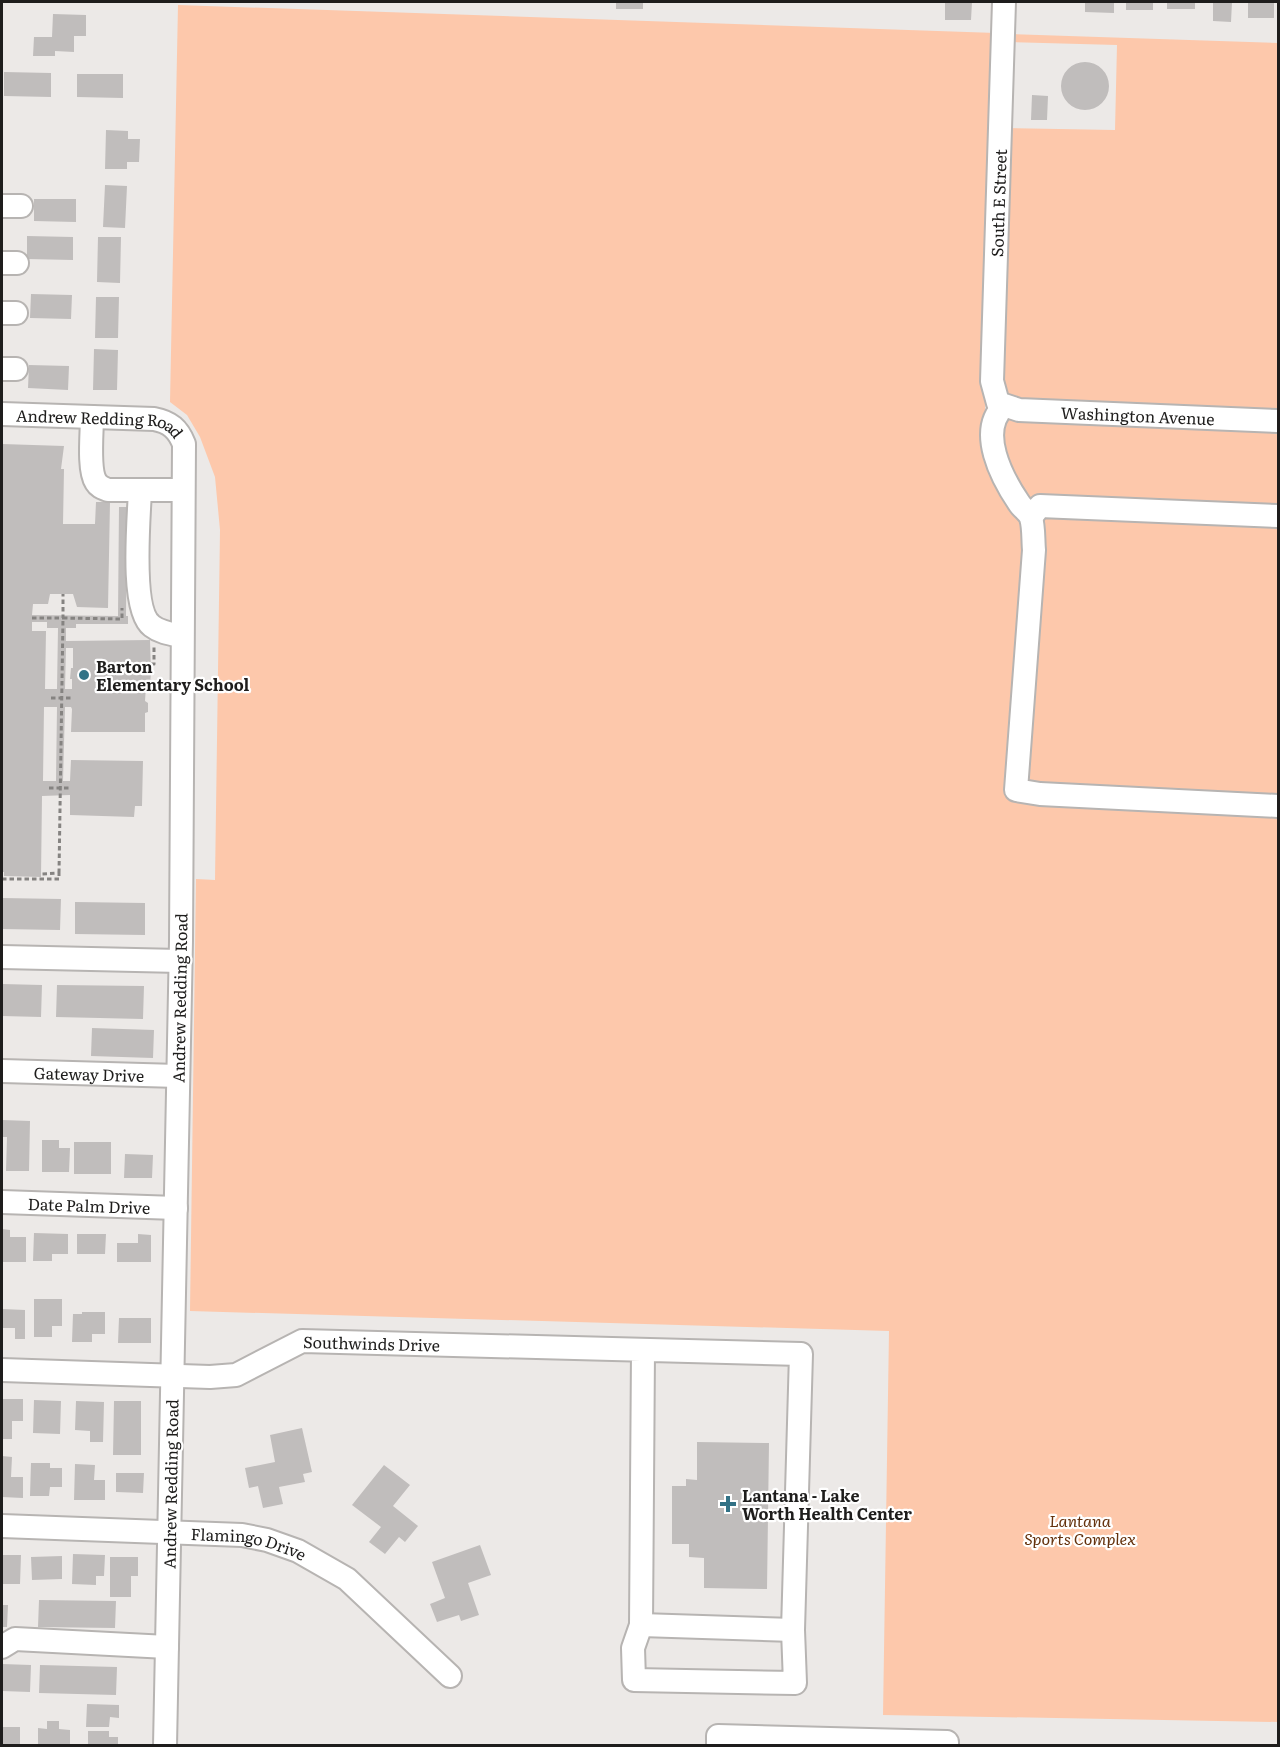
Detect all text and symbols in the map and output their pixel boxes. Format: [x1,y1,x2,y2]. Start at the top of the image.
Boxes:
street label: South E Street [984,148,1012,257]
street label: Washington Avenue [1060,400,1215,430]
street label: Andrew Redding Road [16,402,190,443]
place label: Barton Elementary School [96,654,250,696]
marker: Barton Elementary School [77,668,91,682]
street label: Andrew Redding Road [166,913,192,1083]
street label: Gateway Drive [33,1060,145,1087]
street label: Date Palm Drive [27,1191,151,1219]
street label: Southwinds Drive [303,1329,440,1357]
street label: Andrew Redding Road [157,1399,183,1569]
place label: Lantana - Lake Worth Health Center [742,1483,912,1525]
marker: Lantana - Lake Worth Health Center [719,1495,737,1513]
park label: Lantana Sports Complex [1024,1508,1136,1550]
street label: Flamingo Drive [190,1521,311,1566]

